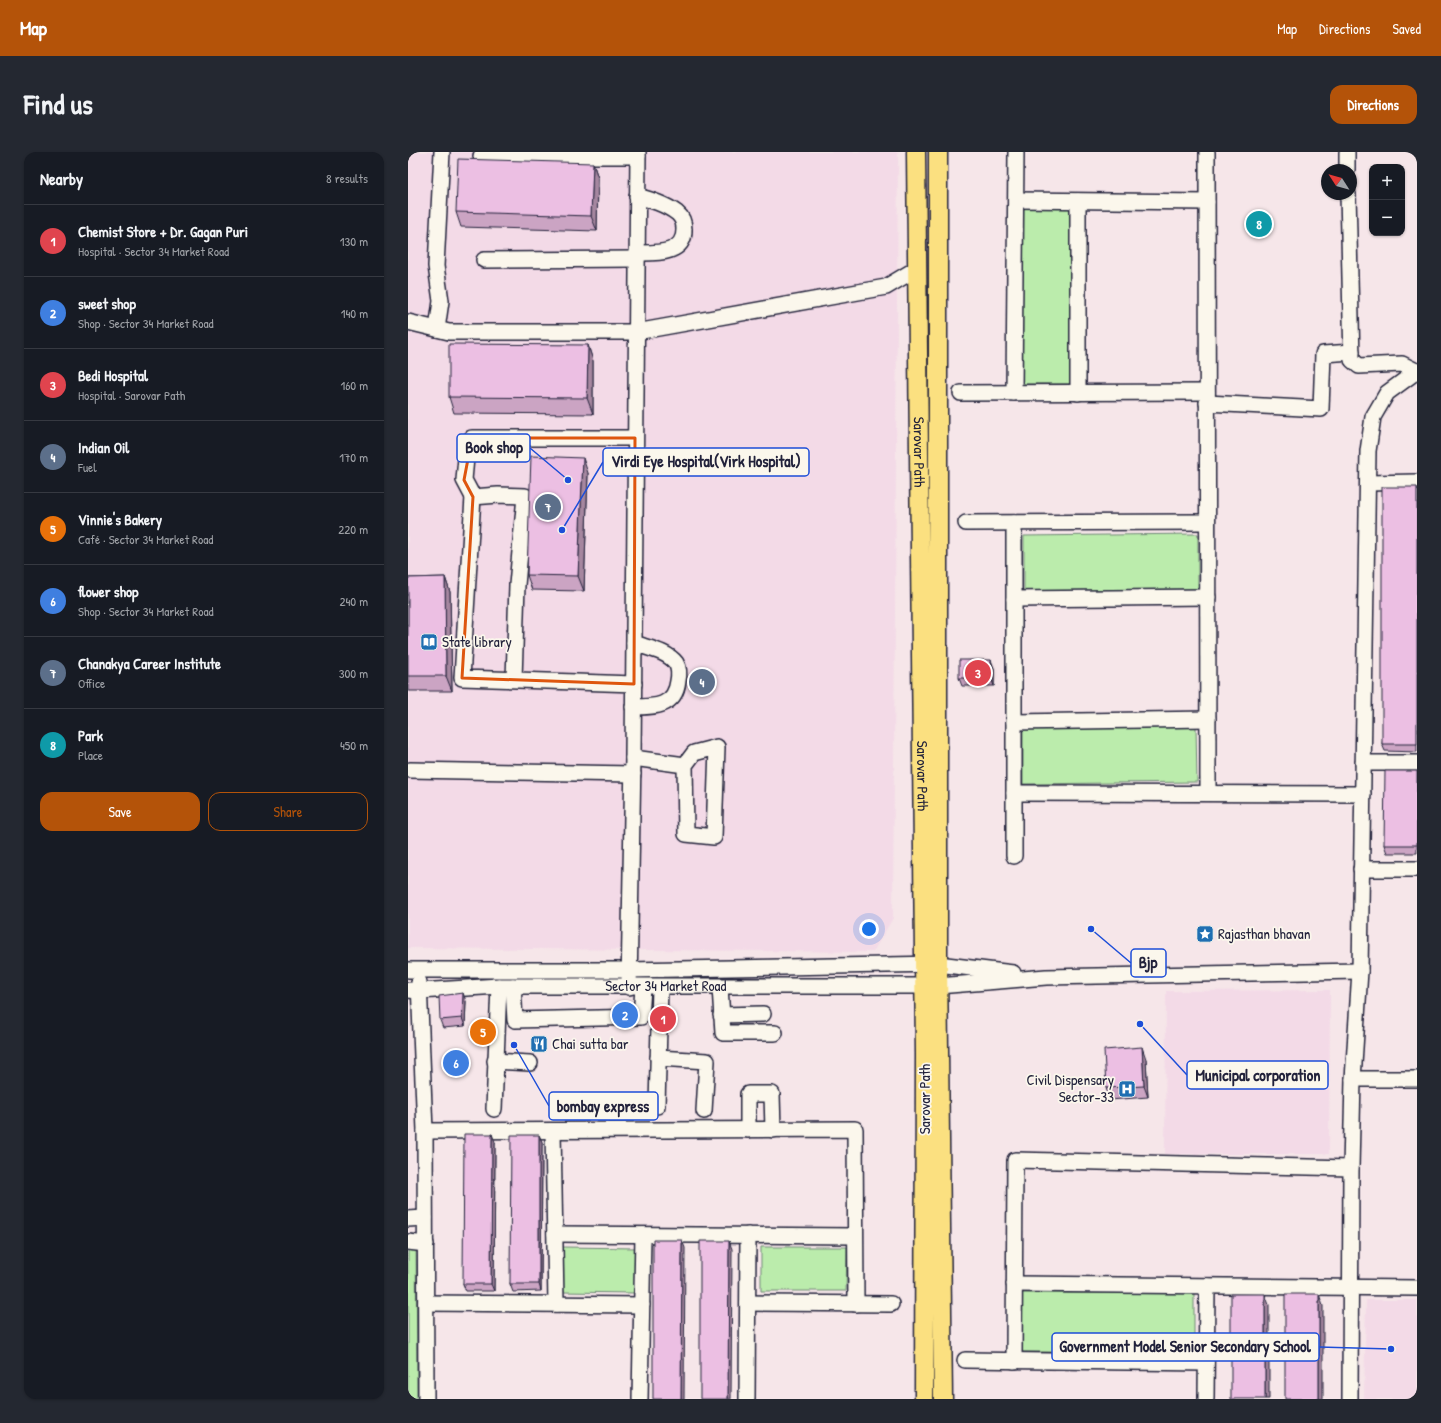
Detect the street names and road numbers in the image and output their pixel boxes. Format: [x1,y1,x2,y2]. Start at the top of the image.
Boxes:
street label: Sarovar Path [909,417,930,487]
street label: Sarovar Path [912,741,934,811]
street label: Sector 34 Market Road [605,975,726,996]
street label: Sarovar Path [914,1064,935,1134]

